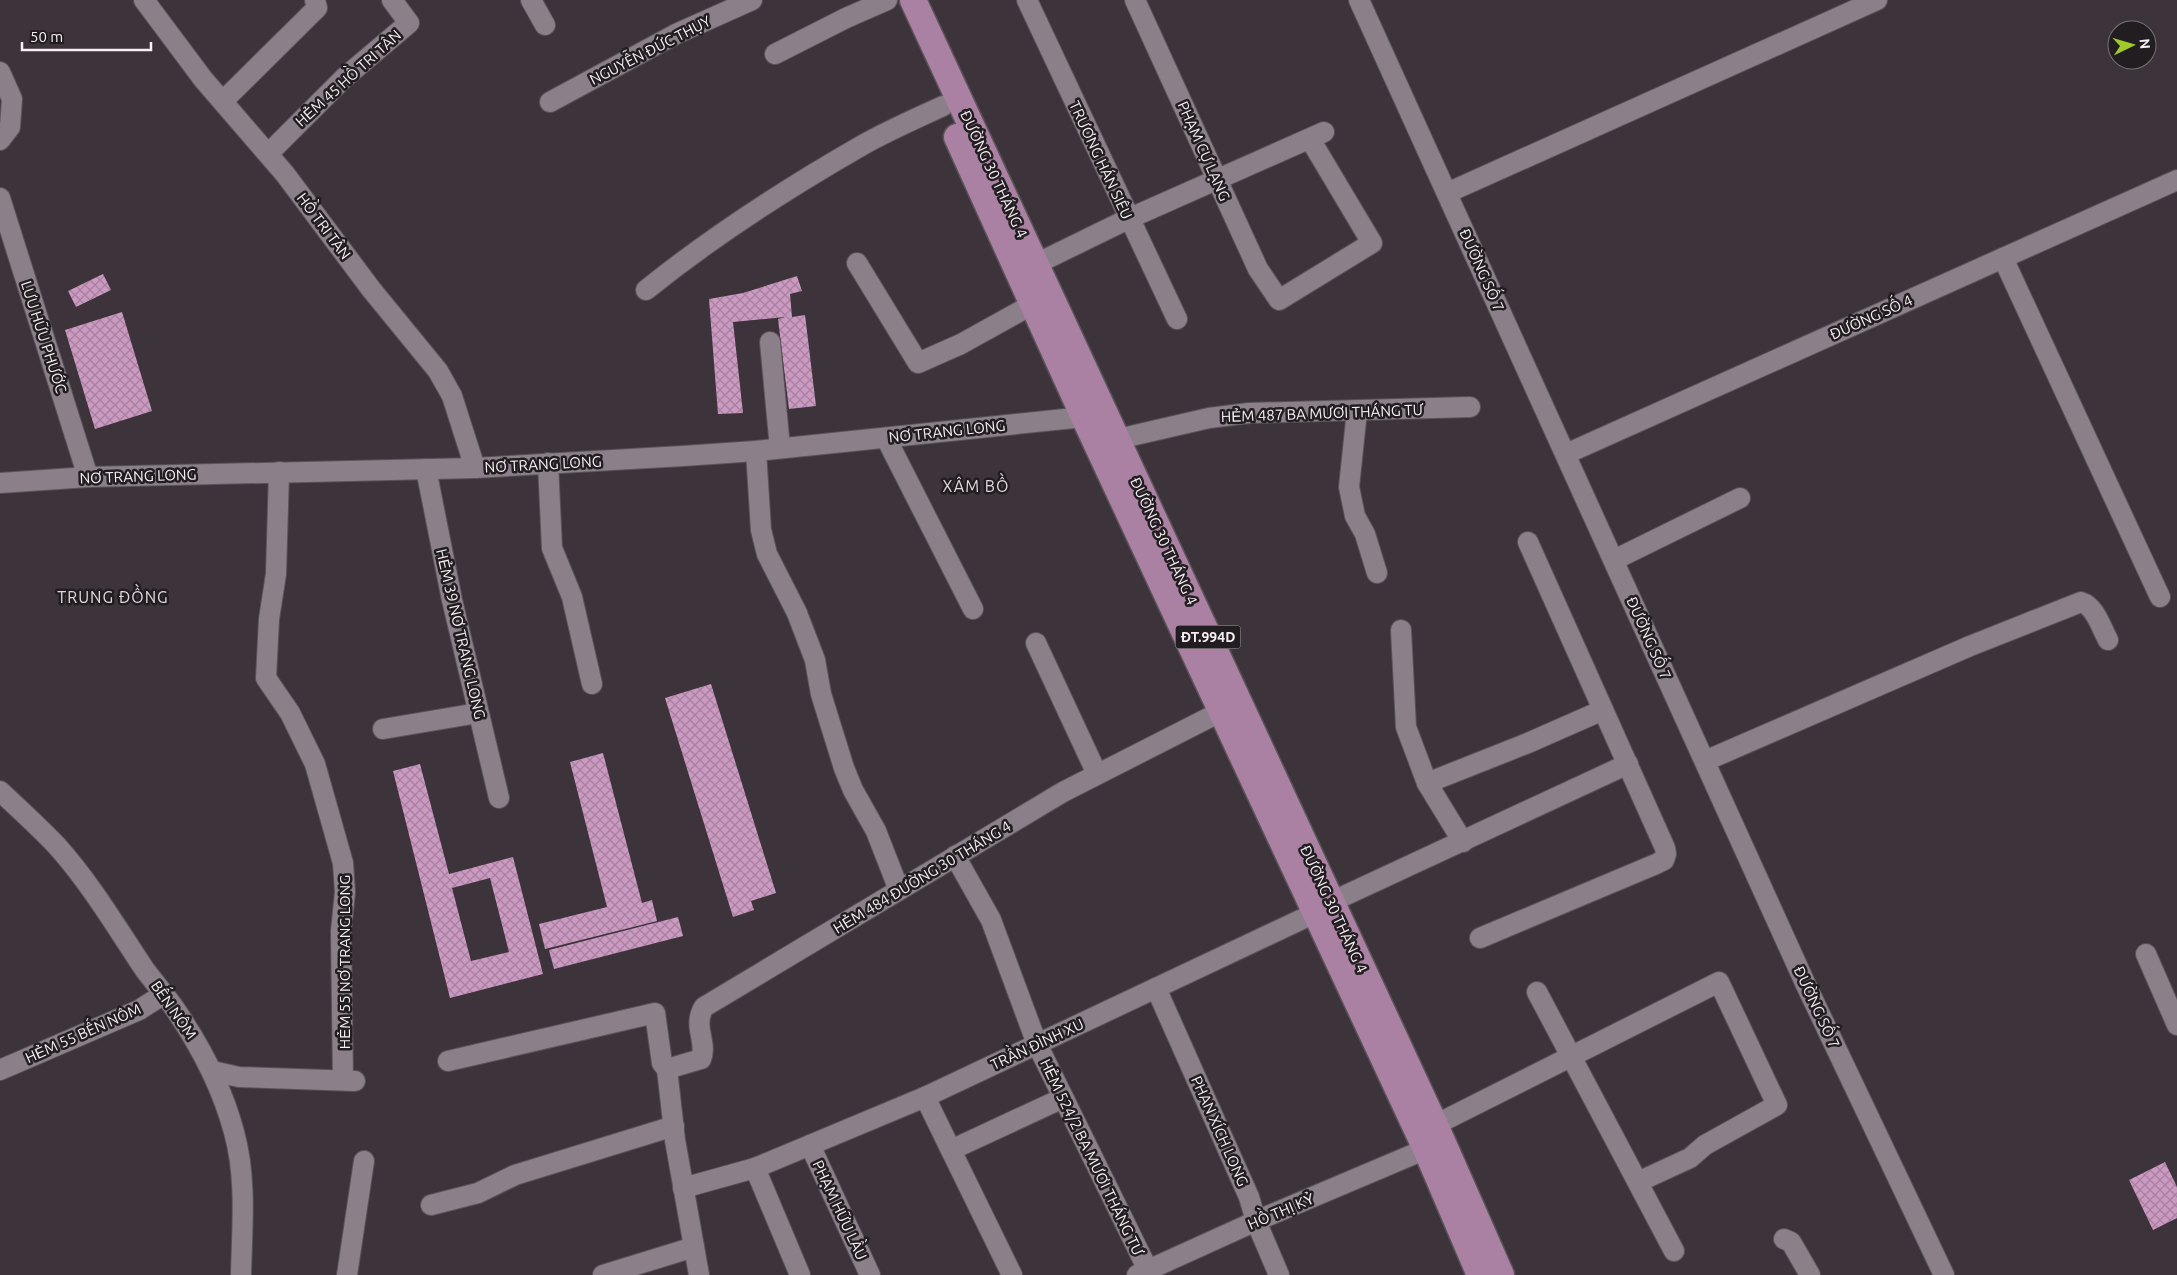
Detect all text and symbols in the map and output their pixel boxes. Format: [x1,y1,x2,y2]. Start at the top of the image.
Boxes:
street label: NGUYỄN ĐỨC THỤY [585,8,714,88]
scale bar [22,20,151,52]
north arrow [2107,20,2157,70]
street label: HẺM 45 HỒ TRI TÂN [289,23,404,130]
text: 50 m [30,28,63,45]
text: N [2137,38,2153,50]
street label: TRƯƠNG HÁN SIÊU [1066,98,1136,222]
street label: PHẠM CỰ LẠNG [1174,99,1234,203]
street label: ĐƯỜNG 30 THÁNG 4 [957,107,1032,240]
street label: HỒ TRI TÂN [294,187,358,262]
street label: ĐƯỜNG SỐ 7 [1456,225,1511,314]
street label: LƯU HỮU PHƯỚC [18,279,71,395]
street label: ĐƯỜNG SỐ 4 [1826,288,1915,343]
street label: HẺM 487 BA MƯƠI THÁNG TƯ [1221,401,1424,425]
street label: NƠ TRANG LONG [888,416,1006,446]
street label: NƠ TRANG LONG [484,452,602,476]
street label: NƠ TRANG LONG [79,465,197,487]
district label: XÂM BỒ [943,472,1009,495]
street label: ĐƯỜNG 30 THÁNG 4 [1127,474,1202,607]
street label: HẺM 39 NƠ TRANG LONG [433,547,489,721]
district label: TRUNG ĐỒNG [57,583,169,606]
street label: ĐƯỜNG SỐ 7 [1623,593,1678,682]
road number: ĐT.994D [1176,626,1240,649]
street label: HẺM 484 ĐƯỜNG 30 THÁNG 4 [830,817,1014,937]
street label: ĐƯỜNG 30 THÁNG 4 [1297,842,1372,975]
street label: HẺM 55 NƠ TRANG LONG [336,875,353,1049]
street label: ĐƯỜNG SỐ 7 [1791,962,1847,1051]
street label: BẾN NÔM [148,975,204,1043]
street label: HẺM 55 BẾN NÔM [21,996,143,1066]
street label: TRẦN ĐÌNH XU [986,1011,1086,1073]
street label: HẺM 524/2 BA MƯƠI THÁNG TƯ [1037,1056,1147,1258]
street label: PHAN XÍCH LONG [1188,1073,1252,1189]
street label: PHẠM HỮU LẦU [809,1156,874,1263]
street label: HỒ THỊ KỶ [1244,1186,1317,1233]

